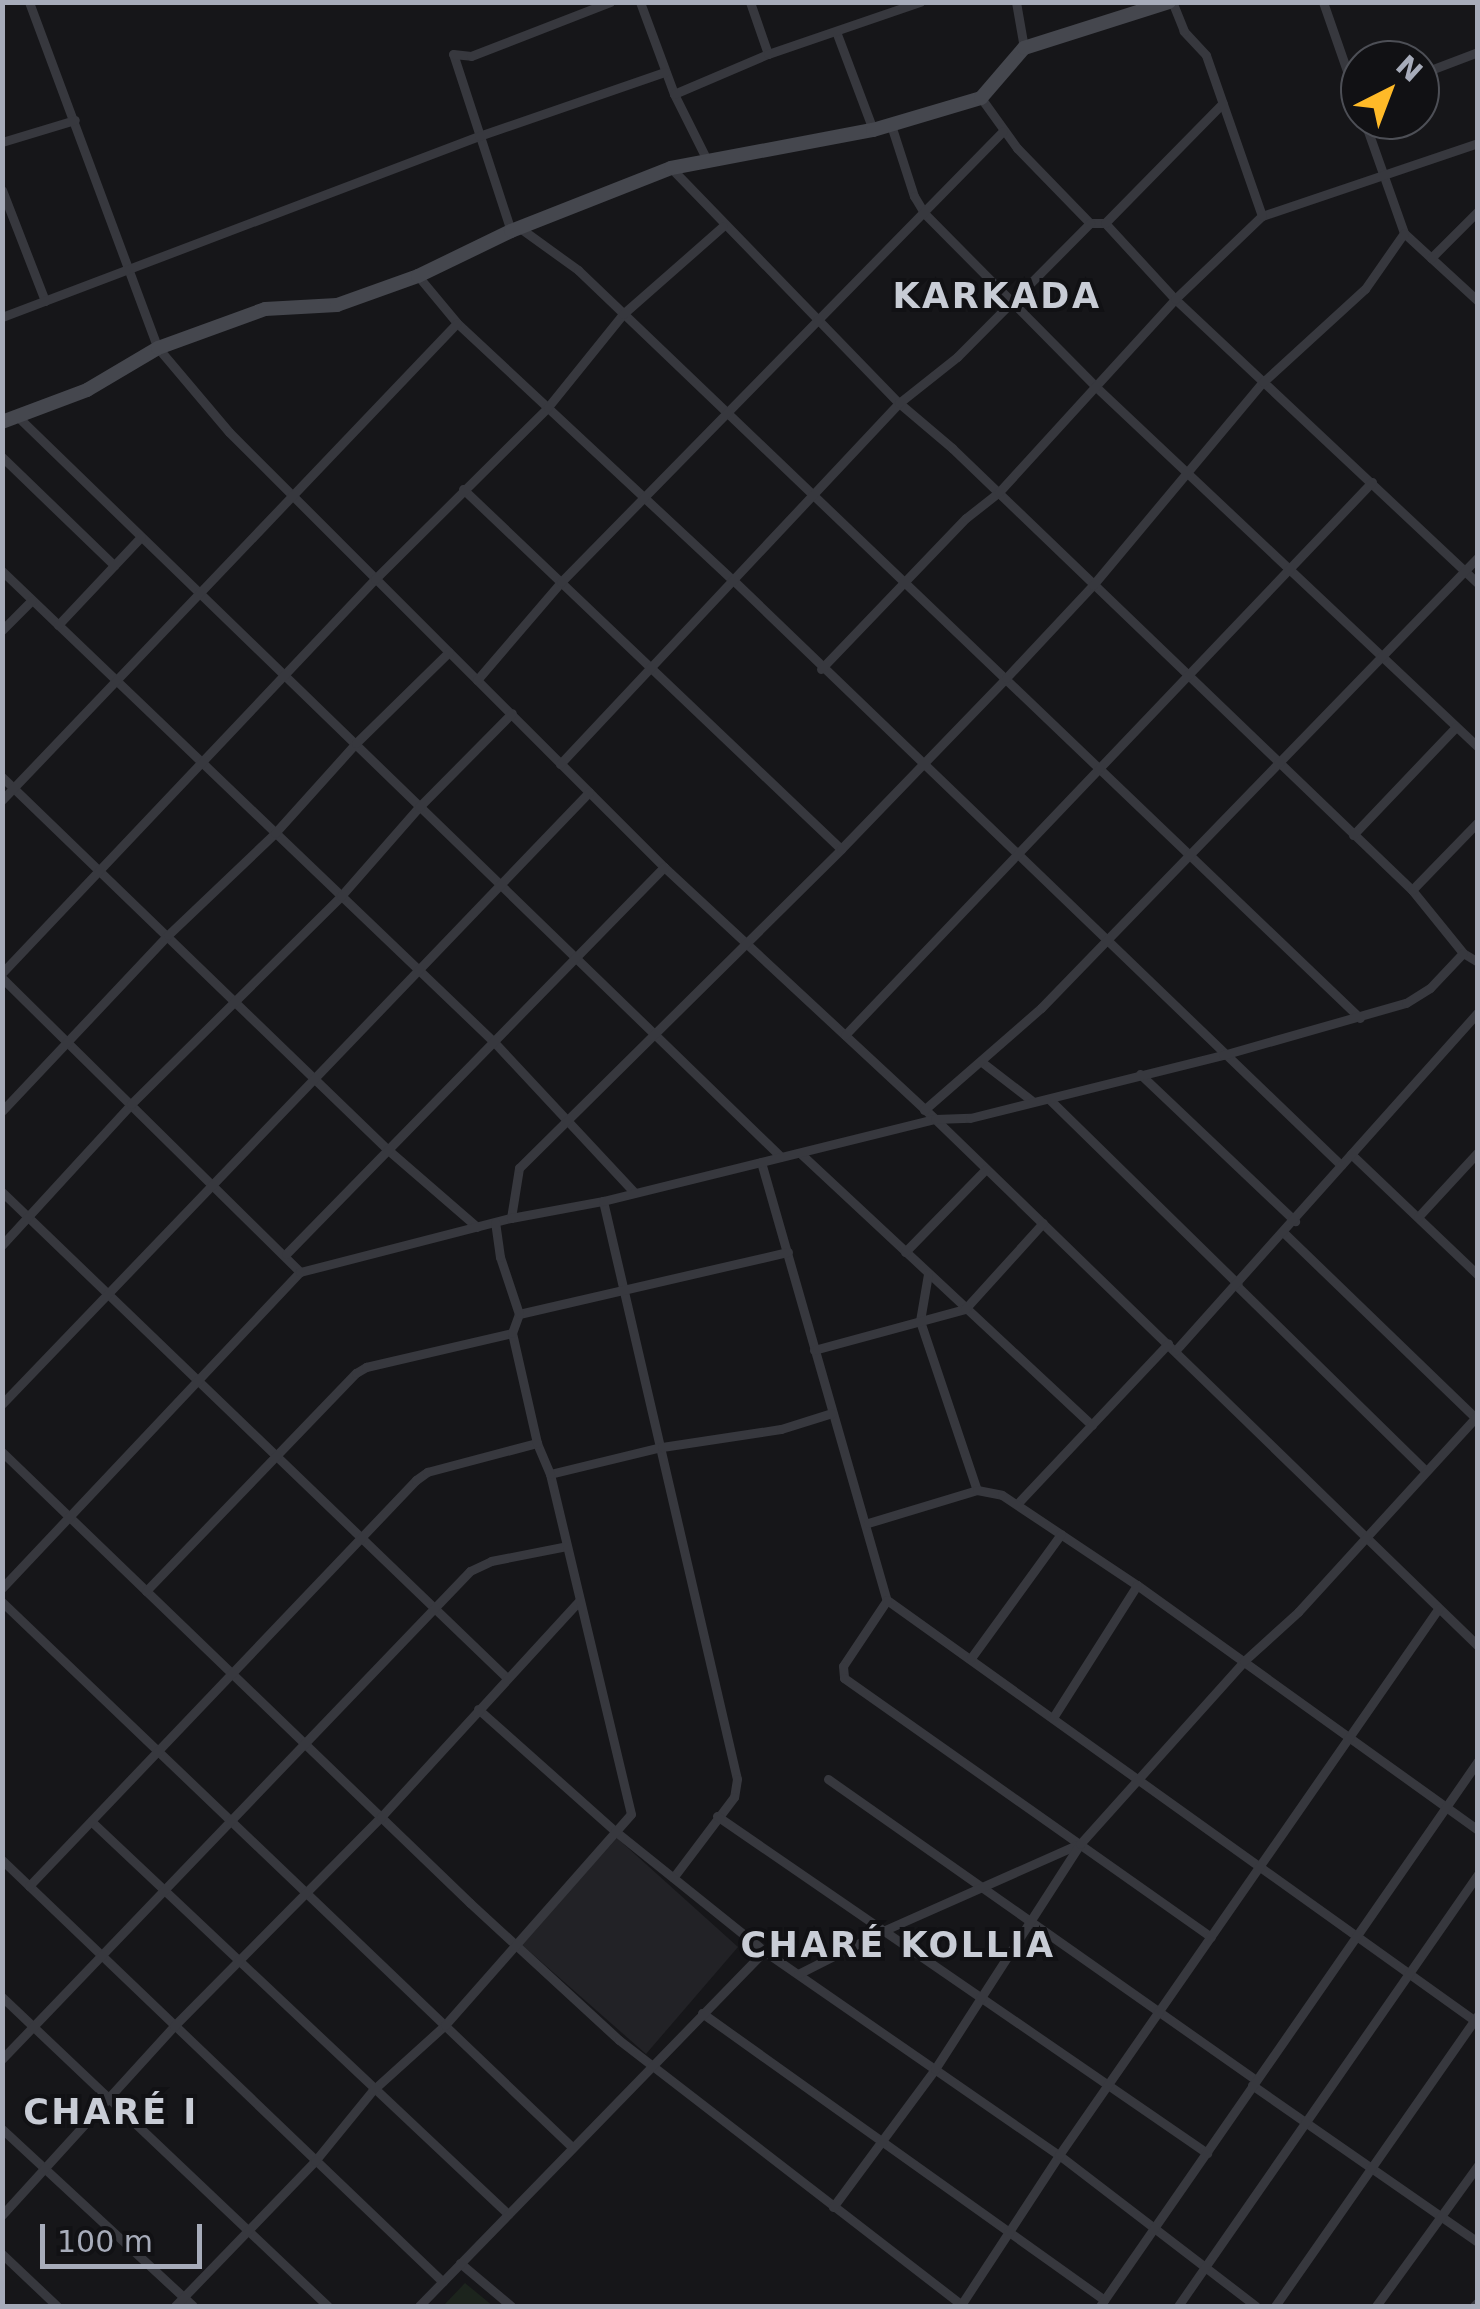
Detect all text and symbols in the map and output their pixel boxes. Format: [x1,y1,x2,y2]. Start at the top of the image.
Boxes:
north arrow [1340,40,1440,140]
text: N [1389,49,1429,89]
district label: KARKADA [892,275,1102,317]
district label: CHARÉ KOLLIA [740,1924,1056,1966]
district label: CHARÉ I [23,2091,199,2133]
scale bar [45,2204,208,2266]
text: 100 m [57,2224,153,2259]

